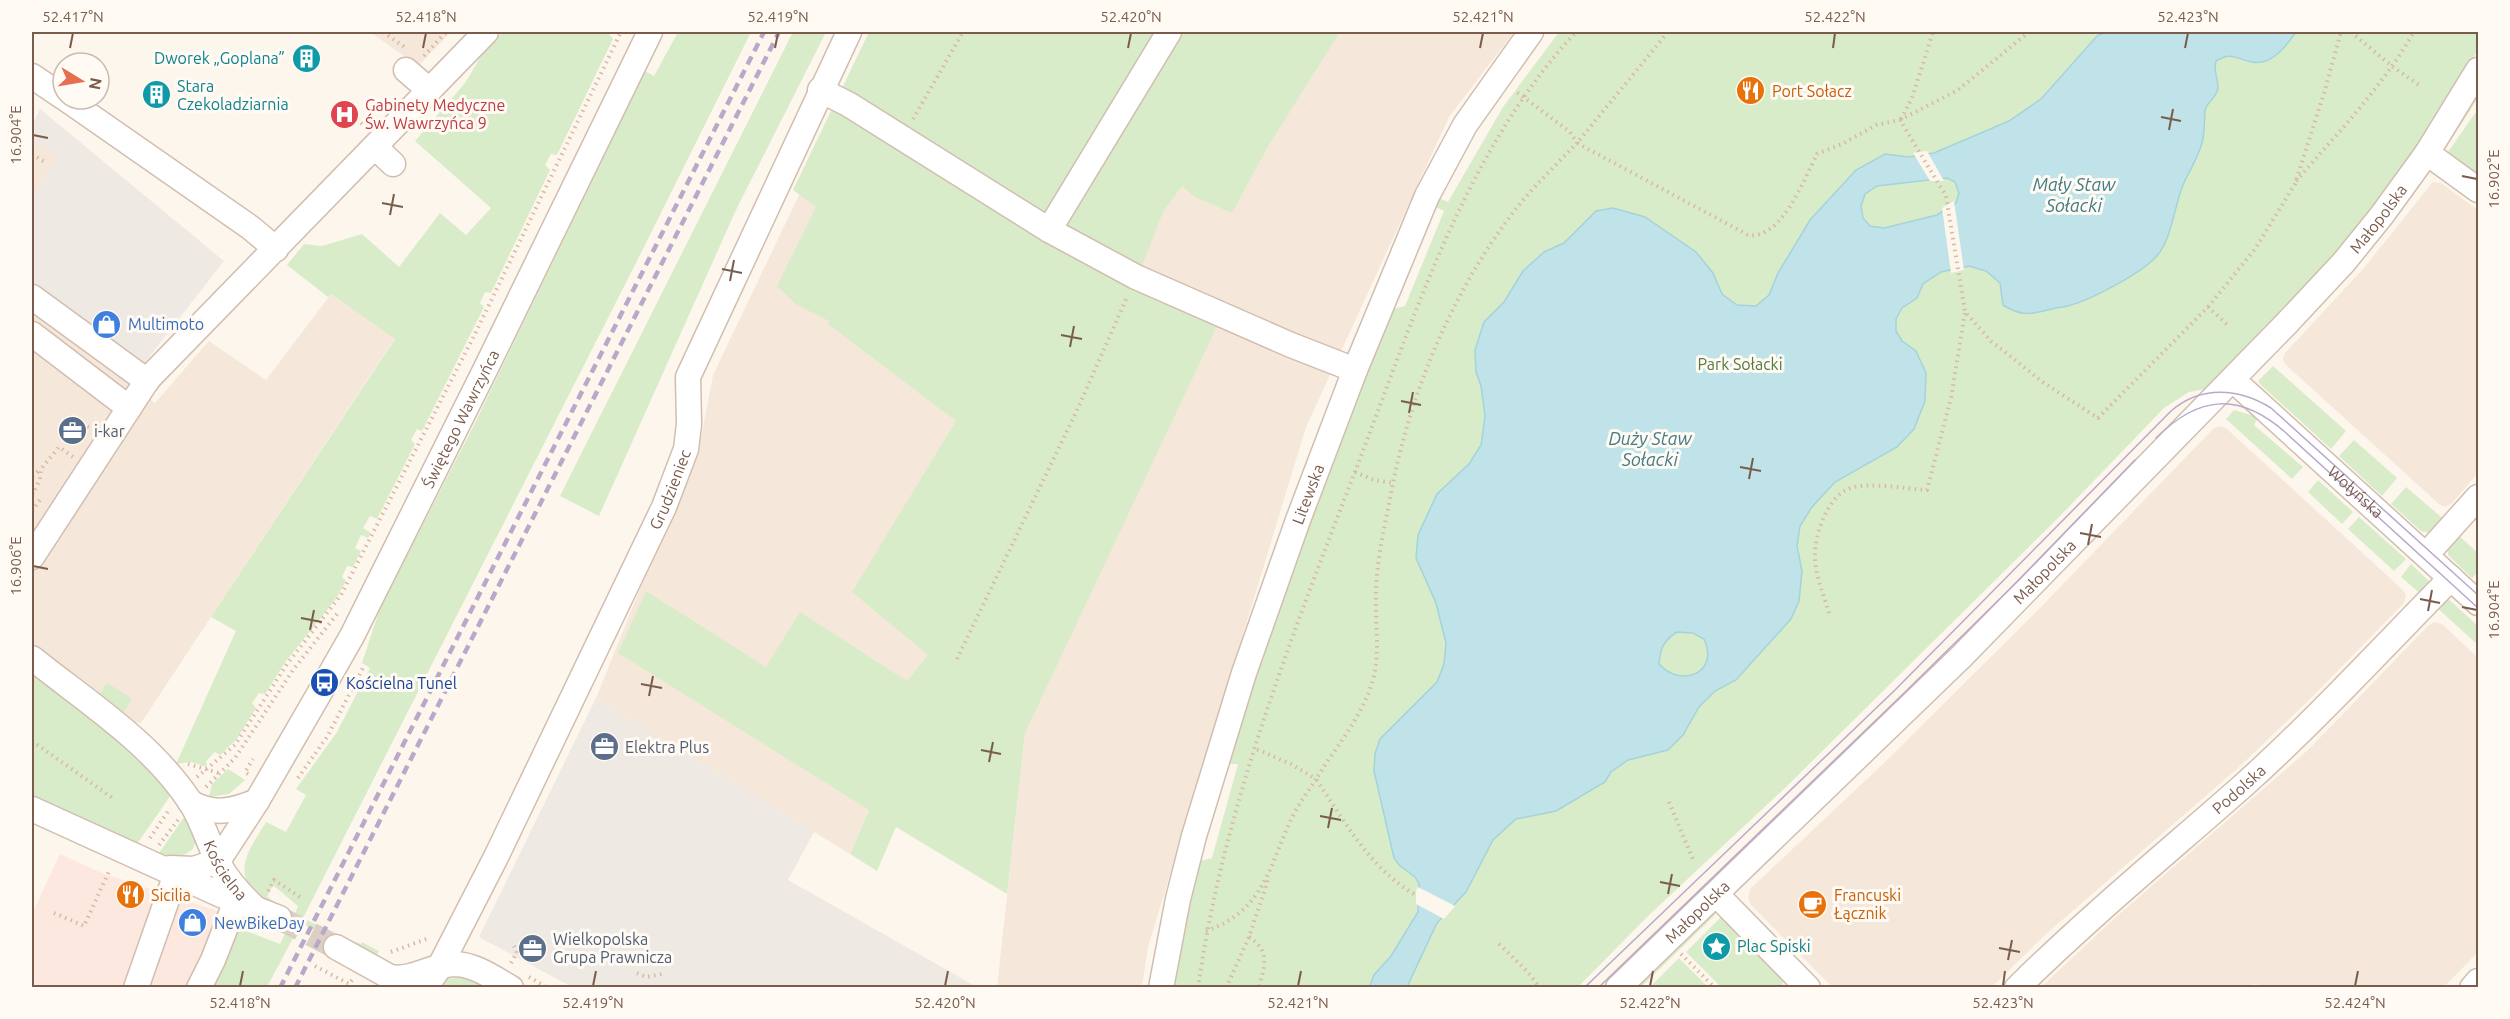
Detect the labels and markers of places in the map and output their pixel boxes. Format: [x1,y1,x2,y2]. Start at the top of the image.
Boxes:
building icon: Dworek „Goplana” [290,42,322,74]
place label: Dworek „Goplana” [154,49,285,67]
restaurant icon: Port Sołacz [1735,75,1767,107]
place label: Stara Czekoladziarnia [177,77,289,113]
building icon: Stara Czekoladziarnia [140,79,172,111]
place label: Port Sołacz [1772,82,1852,100]
place label: Gabinety Medyczne Św. Wawrzyńca 9 [365,96,505,132]
hospital icon: Gabinety Medyczne Św. Wawrzyńca 9 [328,98,360,130]
shop icon: Multimoto [91,308,123,340]
place label: Multimoto [128,315,204,333]
office icon: i-kar [57,415,89,447]
place label: i-kar [94,422,125,440]
bus stop icon: Kościelna Tunel [309,667,341,699]
place label: Kościelna Tunel [346,674,457,692]
office icon: Elektra Plus [588,731,620,763]
place label: Elektra Plus [625,738,709,756]
restaurant icon: Sicilia [114,879,146,911]
place label: Sicilia [151,886,191,904]
place label: Francuski Łącznik [1834,886,1901,922]
cafe icon: Francuski Łącznik [1797,888,1829,920]
shop icon: NewBikeDay [177,907,209,939]
place label: NewBikeDay [214,914,305,932]
place label: Wielkopolska Grupa Prawnicza [553,930,672,966]
place icon: Plac Spiski [1700,930,1732,962]
office icon: Wielkopolska Grupa Prawnicza [516,932,548,964]
place label: Plac Spiski [1737,937,1811,955]

